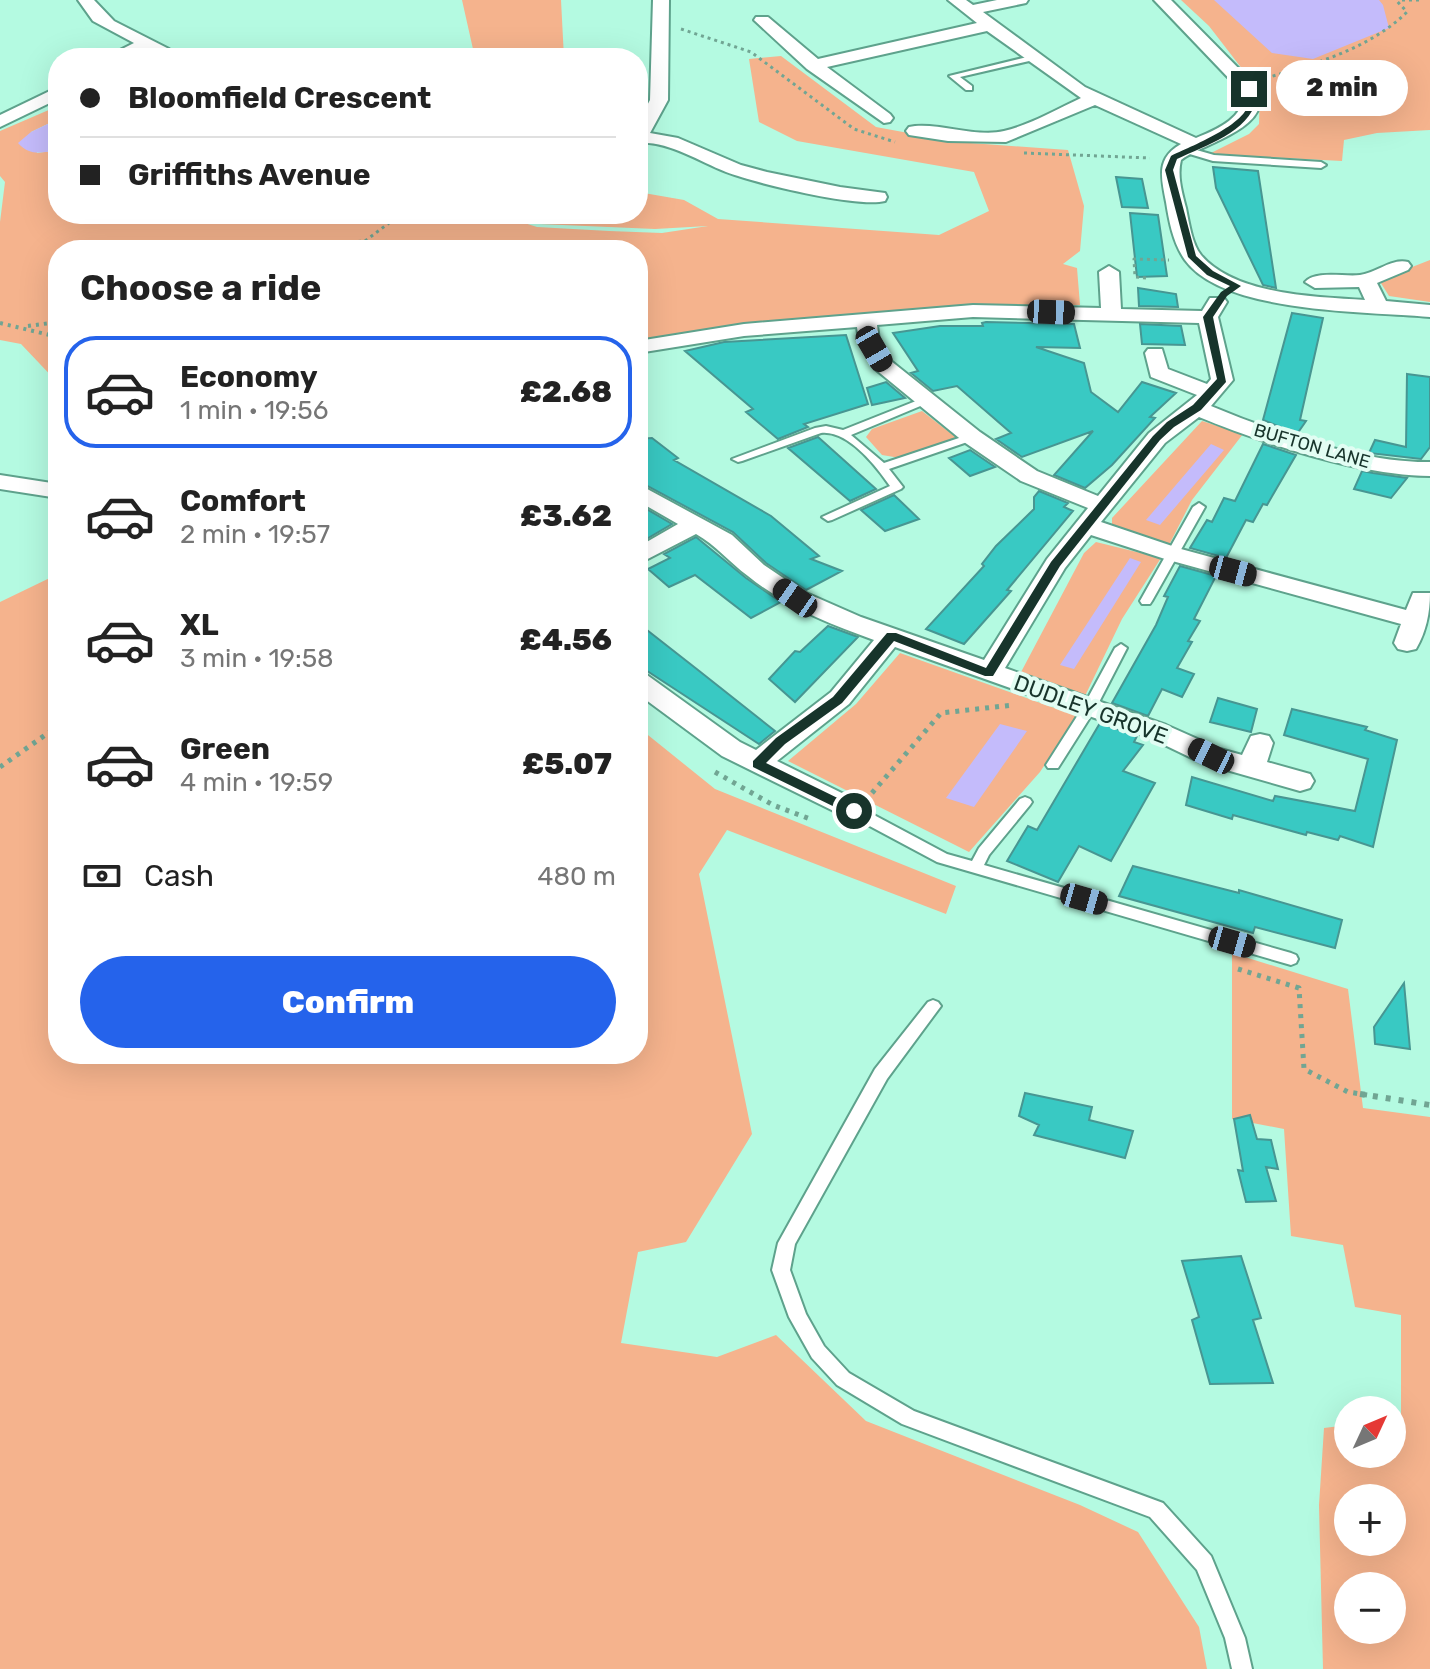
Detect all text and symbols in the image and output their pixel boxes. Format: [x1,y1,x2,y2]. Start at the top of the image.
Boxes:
callout: 2 min [1277,61,1409,117]
route end [1231,71,1267,107]
text: 2 min [1306,72,1378,103]
text: Bloomfield Crescent [128,80,431,116]
text: Griffiths Avenue [128,157,371,193]
text: Choose a ride [80,266,321,309]
car [1027,299,1075,325]
car [852,322,896,376]
icon: car [84,356,156,428]
text: Economy [180,359,318,395]
text: £2.68 [520,374,612,410]
text: 1 min · 19:56 [180,395,328,426]
street label: BUFTON LANE [1251,419,1373,473]
icon: car [84,480,156,552]
text: Comfort [180,483,306,519]
text: £3.62 [520,498,612,534]
text: 2 min · 19:57 [180,519,330,550]
car [1207,553,1259,589]
car [768,574,822,622]
icon: car [84,604,156,676]
text: XL [180,607,219,643]
text: £4.56 [520,622,612,658]
text: 3 min · 19:58 [180,643,334,674]
street label: DUDLEY GROVE [1010,669,1172,750]
icon: car [84,728,156,800]
text: Green [180,731,270,767]
car [1184,735,1238,777]
text: £5.07 [522,746,612,782]
text: 4 min · 19:59 [180,767,333,798]
route start [836,793,872,829]
icon: cash [80,854,124,898]
text: Cash [144,858,214,894]
text: 480 m [537,861,616,892]
car [1058,881,1110,917]
car [1206,924,1258,960]
button: Confirm [80,956,616,1048]
north arrow [1334,1396,1406,1468]
map controls [1334,1396,1406,1644]
button: + [1334,1484,1406,1556]
button: − [1334,1572,1406,1644]

